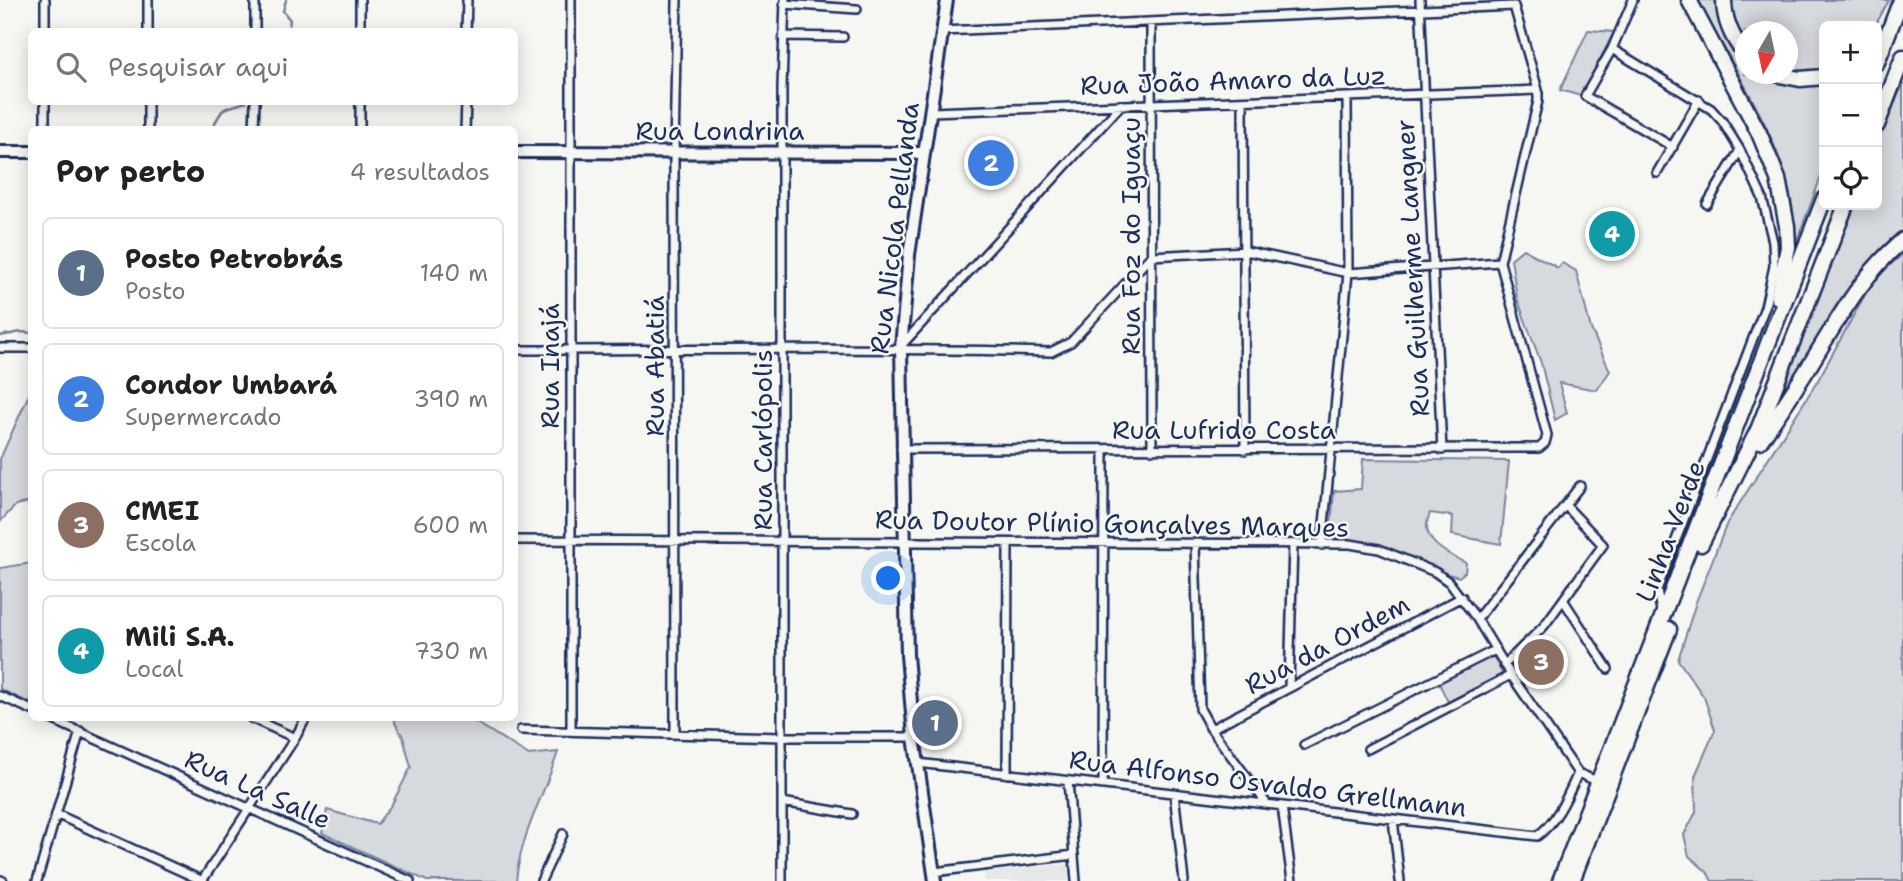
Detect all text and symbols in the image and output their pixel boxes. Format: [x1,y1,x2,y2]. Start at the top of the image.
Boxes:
north arrow [1735,21,1798,84]
map controls [1819,21,1882,210]
button: + [1819,21,1882,84]
search box [28,28,518,105]
icon: search [52,48,90,86]
text: Pesquisar aqui [108,49,289,84]
street label: Rua João Amaro da Luz [1079,57,1387,103]
button: − [1819,84,1882,147]
street label: Rua Nicola Pellanda [861,100,927,356]
street label: Rua Londrina [636,113,804,148]
street label: Rua Foz do Iguaçu [1113,117,1148,355]
street label: Rua Guilherme Langner [1387,118,1437,418]
pin: 2 [968,137,1014,189]
button: locate [1819,147,1882,210]
text: Por perto [56,151,205,192]
text: 4 resultados [350,157,490,187]
pin: 4 [1589,208,1635,260]
text: Posto Petrobrás [125,241,343,276]
text: 1 [76,258,86,288]
text: 140 m [420,258,488,288]
text: Posto [125,276,185,306]
street label: Rua Abatiá [637,296,672,436]
street label: Rua Inajá [532,303,567,429]
street label: Rua Carlópolis [745,349,780,531]
text: Condor Umbará [125,367,337,402]
text: 2 [73,384,89,414]
text: 390 m [414,384,488,414]
text: Supermercado [125,402,281,432]
street label: Rua Lufrido Costa [1112,412,1336,447]
street label: Linha Verde [1627,455,1713,607]
text: CMEI [125,493,199,528]
street label: Rua Doutor Plínio Gonçalves Marques [875,501,1349,545]
text: 3 [73,510,89,540]
text: 600 m [413,510,488,540]
text: Escola [125,528,196,558]
your location [871,561,905,595]
street label: Rua da Ordem [1239,586,1415,702]
text: Mili S.A. [125,619,235,654]
text: 4 [73,636,89,666]
text: 730 m [414,636,488,666]
pin: 3 [1518,636,1564,688]
text: Local [125,654,183,684]
pin: 1 [912,697,958,749]
street label: Rua La Salle [179,741,337,837]
street label: Rua Alfonso Osvaldo Grellmann [1067,741,1469,825]

